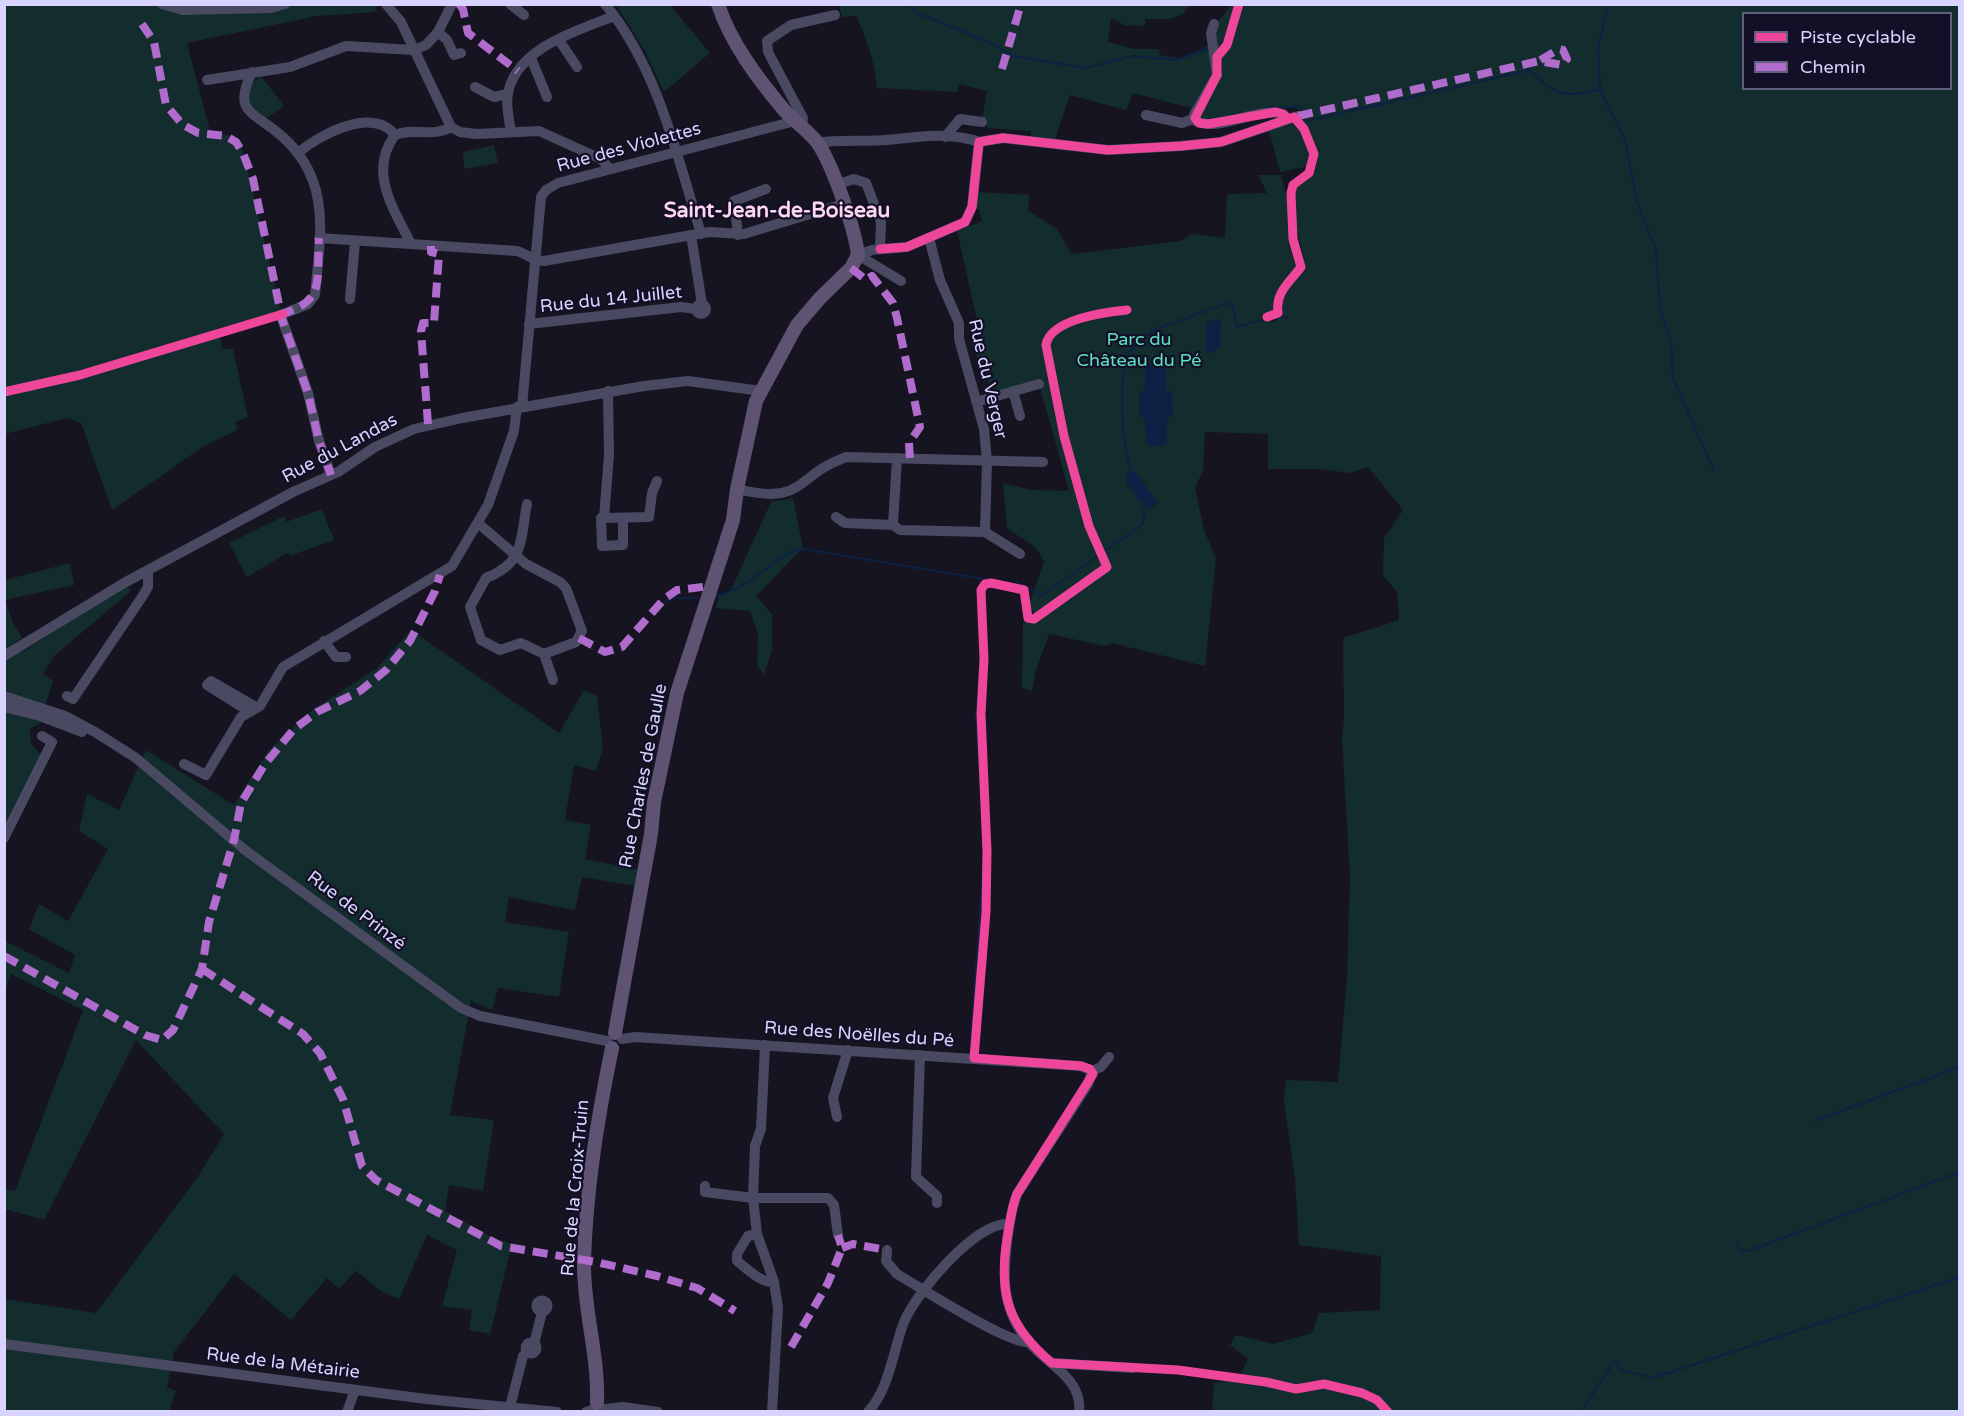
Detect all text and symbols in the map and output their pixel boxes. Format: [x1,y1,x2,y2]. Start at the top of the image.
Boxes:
legend [1742,12,1952,90]
text: Piste cyclable [1800,26,1916,48]
text: Chemin [1800,56,1866,78]
street label: Rue des Violettes [555,118,703,178]
district label: Saint-Jean-de-Boiseau [664,198,890,224]
street label: Rue du 14 Juillet [539,282,683,318]
street label: Rue du Verger [963,317,1011,441]
park label: Parc du Château du Pé [1076,329,1202,372]
street label: Rue du Landas [279,410,401,488]
street label: Rue Charles de Gaulle [616,682,672,870]
street label: Rue de Prinzé [302,867,410,955]
street label: Rue des Noëlles du Pé [763,1018,955,1052]
street label: Rue de la Croix-Truin [558,1099,594,1277]
street label: Rue de la Métairie [205,1344,361,1384]

